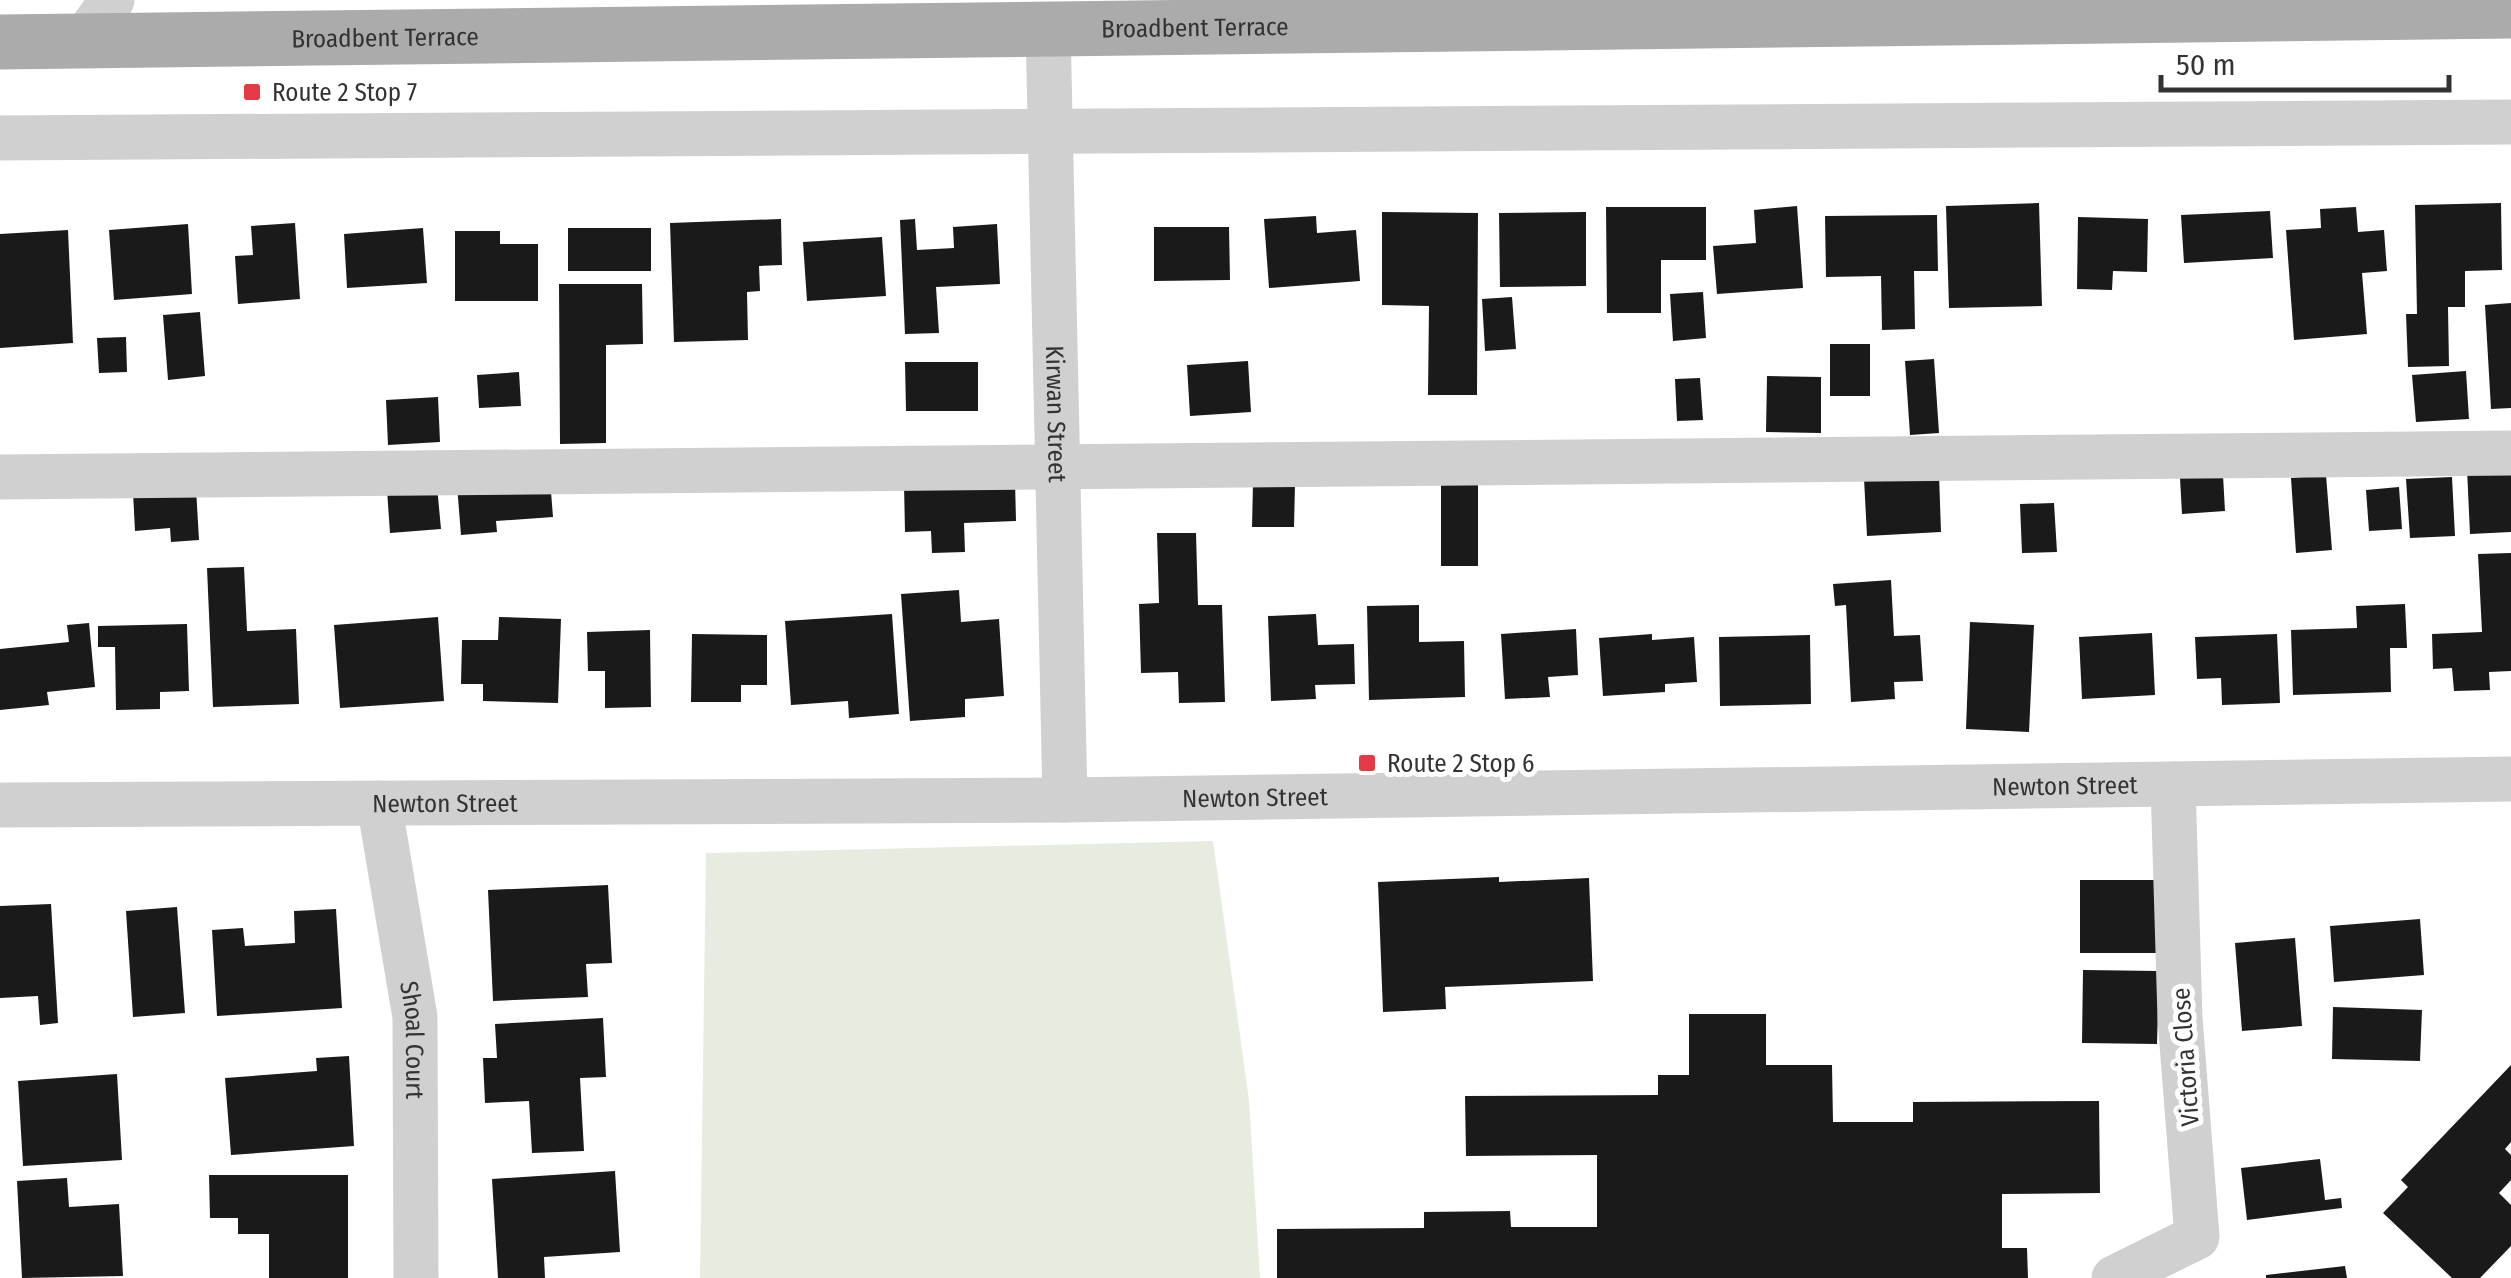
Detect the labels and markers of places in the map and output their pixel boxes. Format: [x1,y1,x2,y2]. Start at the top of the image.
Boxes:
place label: Route 2 Stop 7 [272,78,417,108]
marker: Route 2 Stop 7 [241,81,263,103]
place label: Route 2 Stop 6 [1387,749,1534,779]
marker: Route 2 Stop 6 [1356,752,1378,774]

